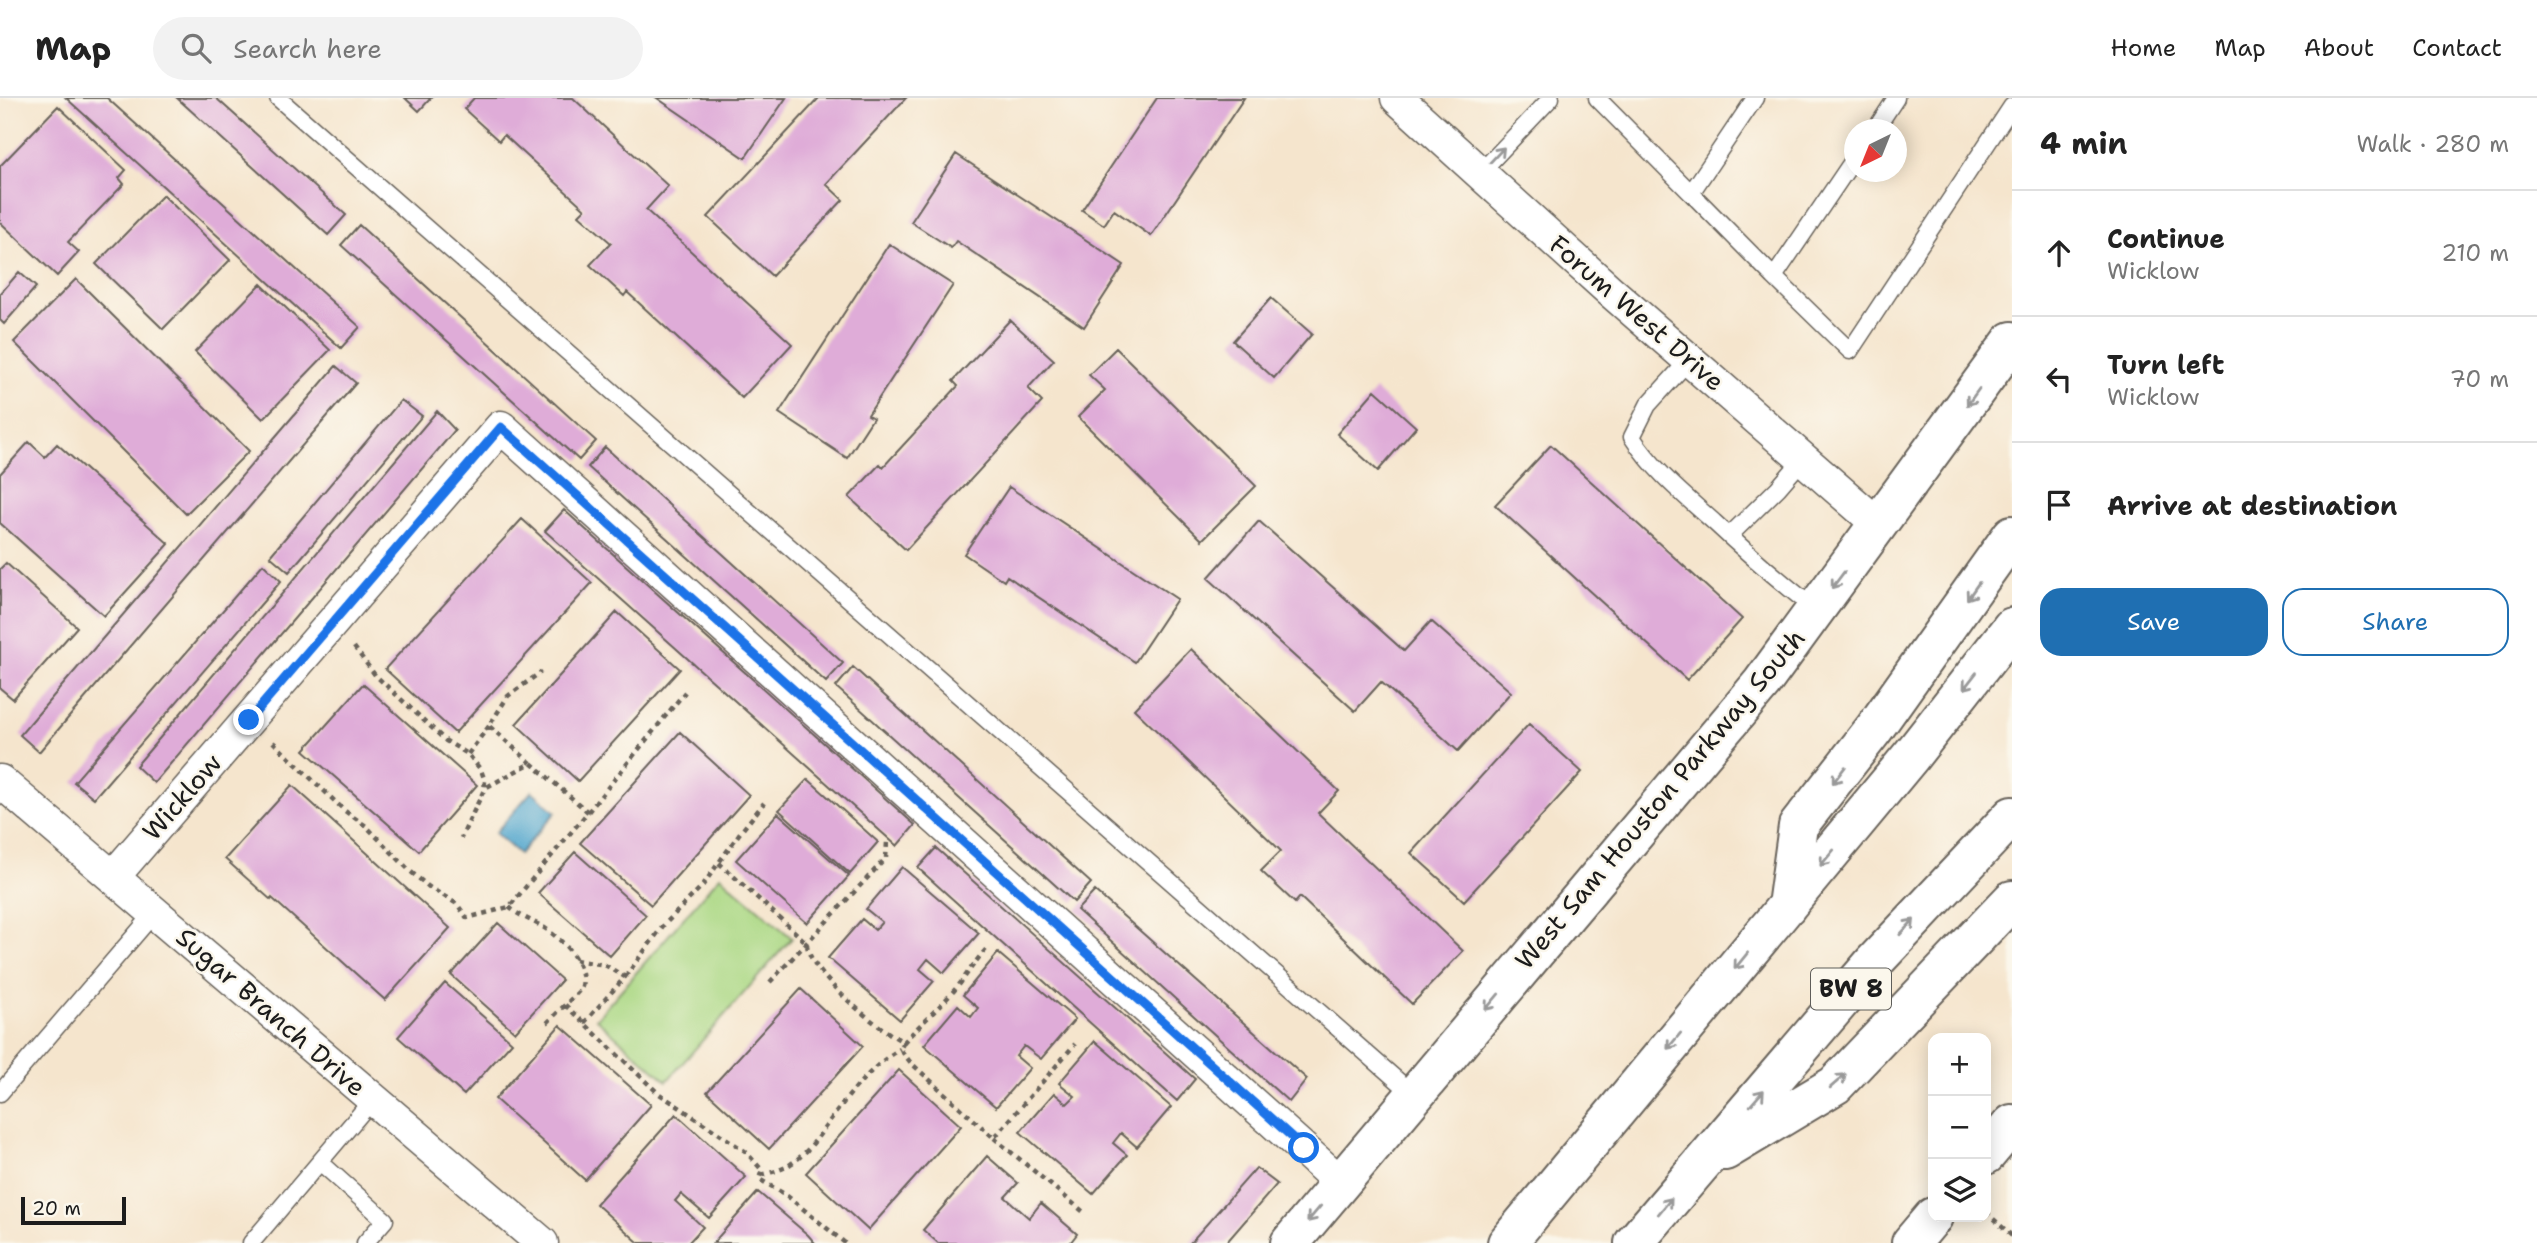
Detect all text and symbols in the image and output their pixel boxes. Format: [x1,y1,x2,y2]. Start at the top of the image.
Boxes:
search box [153,17,643,80]
text: Map [35,26,111,71]
icon: search [177,29,215,67]
text: Search here [233,31,382,66]
text: Home [2110,32,2176,64]
text: Map [2214,32,2266,64]
text: About [2304,32,2374,64]
text: Contact [2412,32,2502,64]
north arrow [1844,119,1907,182]
text: 4 min [2040,123,2127,164]
text: Walk · 280 m [2356,129,2509,159]
one-way arrow [1489,146,1505,164]
text: Continue [2107,221,2225,256]
street label: Forum West Drive [1542,227,1732,398]
icon: ahead [2040,234,2078,272]
text: 210 m [2441,238,2509,268]
text: Wicklow [2107,256,2199,286]
text: Turn left [2107,347,2224,382]
icon: left [2040,360,2078,398]
text: 70 m [2450,364,2509,394]
text: Wicklow [2107,382,2199,412]
one-way arrow [1966,387,1980,406]
icon: arrive [2040,486,2078,524]
text: Arrive at destination [2107,488,2397,523]
one-way arrow [1831,571,1846,589]
one-way arrow [1966,581,1980,600]
button: Save [2040,588,2268,656]
button: Share [2282,588,2509,656]
street label: West Sam Houston Parkway South [1507,621,1813,976]
one-way arrow [1962,672,1977,690]
route end [233,704,264,735]
street label: Wicklow [134,746,229,848]
one-way arrow [1831,765,1846,783]
one-way arrow [1819,848,1834,866]
one-way arrow [1899,918,1915,936]
street label: Sugar Branch Drive [169,919,374,1104]
one-way arrow [1734,951,1749,969]
road number: BW 8 [1811,968,1891,1010]
one-way arrow [1484,993,1500,1011]
one-way arrow [1667,1032,1682,1050]
map controls [1928,1033,1991,1222]
button: + [1928,1033,1991,1096]
one-way arrow [1829,1073,1847,1089]
one-way arrow [1749,1089,1765,1107]
button: − [1928,1096,1991,1159]
route start [1288,1132,1319,1163]
button: layers [1928,1159,1991,1222]
scale bar [21,1194,126,1226]
text: 20 m [32,1196,81,1221]
one-way arrow [1657,1197,1673,1215]
one-way arrow [1306,1205,1322,1223]

